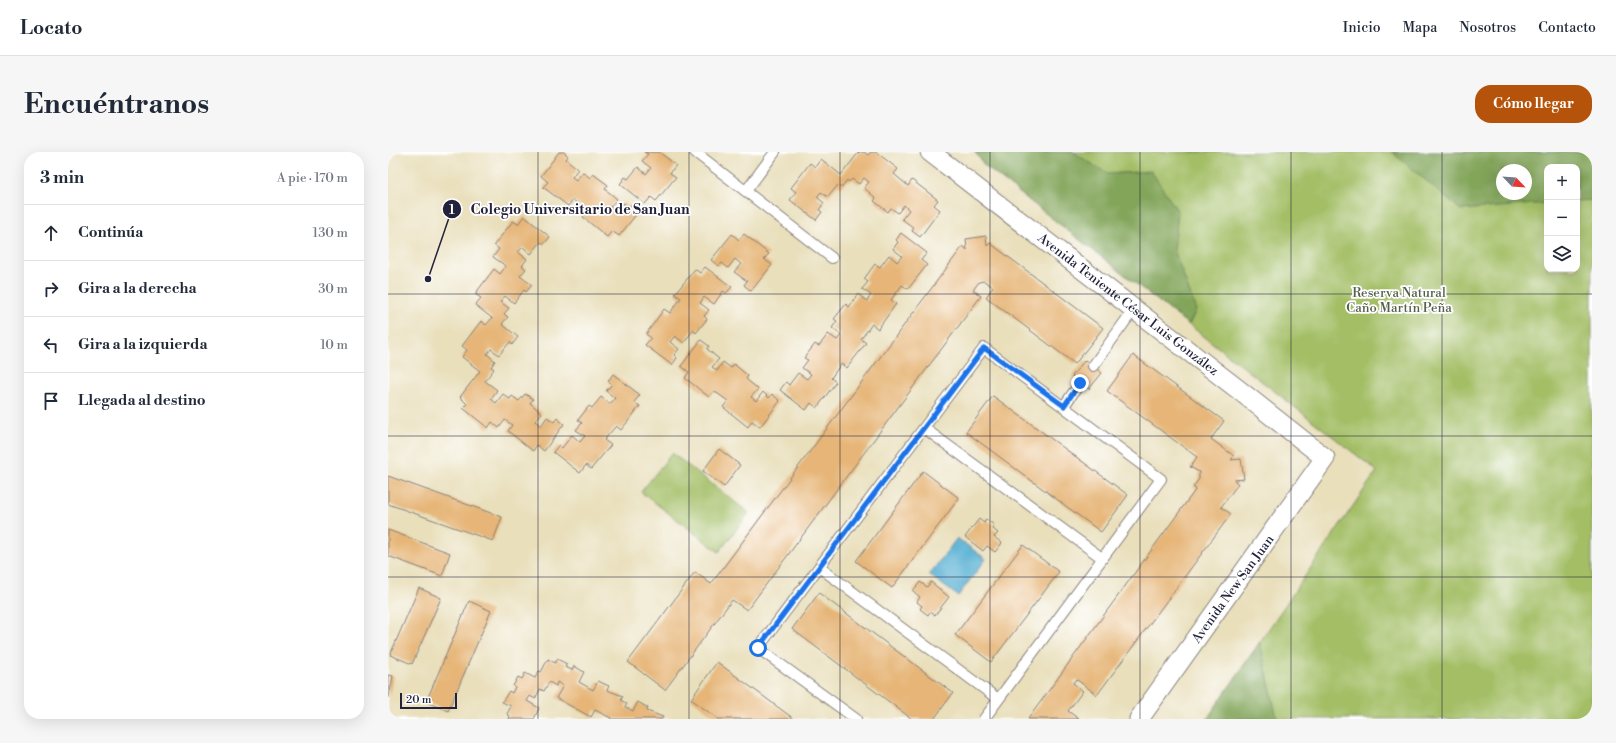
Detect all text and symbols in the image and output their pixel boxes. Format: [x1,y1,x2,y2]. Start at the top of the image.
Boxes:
text: Locato [20,16,82,40]
text: Inicio [1343,19,1381,37]
text: Mapa [1403,19,1437,37]
text: Nosotros [1459,19,1516,37]
text: Contacto [1538,19,1596,37]
button: Cómo llegar [1475,85,1592,123]
text: Encuéntranos [24,87,209,122]
north arrow [1496,164,1532,200]
map controls [1544,164,1580,272]
button: + [1544,164,1580,200]
text: 3 min [40,167,84,189]
text: A pie · 170 m [277,170,348,186]
callout: Colegio Universitario de San Juan [442,196,698,222]
button: − [1544,200,1580,236]
text: Colegio Universitario de San Juan [470,201,690,219]
text: 1 [449,203,455,218]
icon: ahead [40,222,62,244]
text: Continúa [78,223,143,242]
text: 130 m [313,225,348,241]
street label: Avenida Teniente César Luis González [1034,229,1222,379]
button: layers [1544,236,1580,272]
icon: right [40,278,62,300]
text: Gira a la derecha [78,279,197,298]
text: 30 m [318,281,348,297]
park label: Reserva Natural Caño Martín Peña [1346,285,1452,316]
icon: left [40,334,62,356]
text: Gira a la izquierda [78,335,208,354]
text: 10 m [320,337,348,353]
route end [1071,374,1089,392]
icon: arrive [40,390,62,412]
text: Llegada al destino [78,391,206,410]
street label: Avenida New San Juan [1188,532,1278,647]
route start [749,639,767,657]
scale bar [400,691,457,710]
text: 20 m [406,693,431,707]

